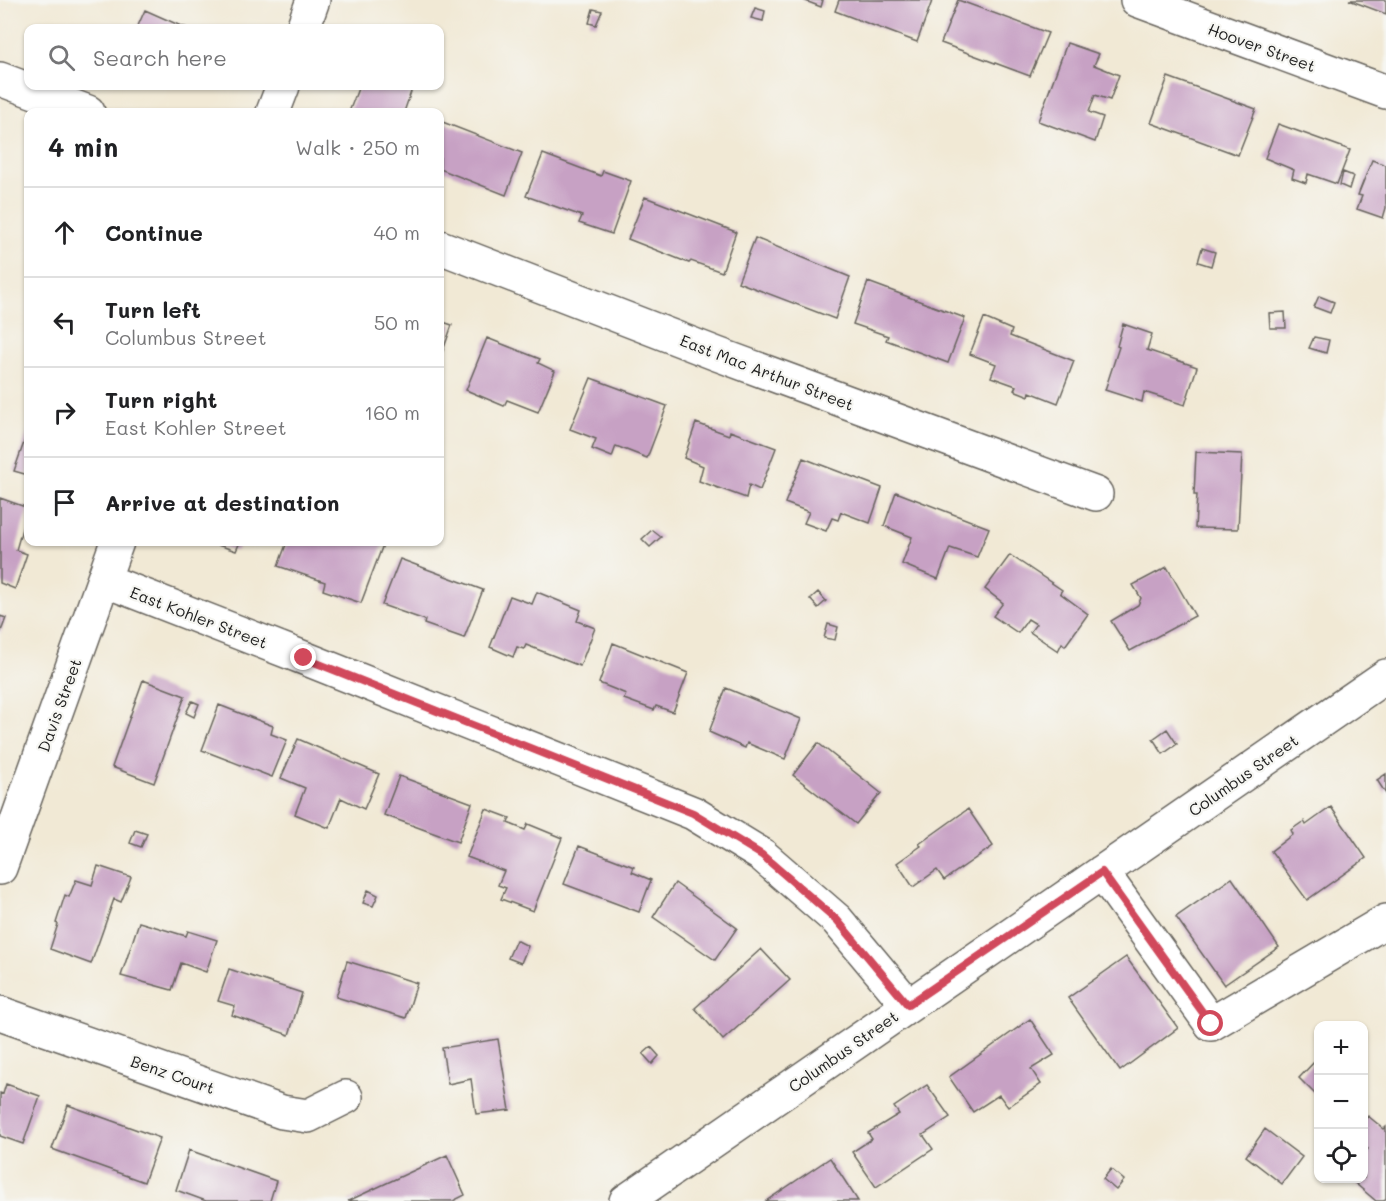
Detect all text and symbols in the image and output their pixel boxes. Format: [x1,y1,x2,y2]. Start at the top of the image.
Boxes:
street label: Hoover Street [1205,18,1319,76]
search box [24,24,444,90]
icon: search [45,41,78,74]
text: Search here [93,43,227,72]
text: 4 min [48,130,118,164]
text: Walk · 250 m [295,134,420,160]
icon: ahead [48,216,81,249]
text: Continue [105,218,203,247]
text: 40 m [374,219,420,245]
text: Turn left [105,295,201,324]
icon: left [48,306,81,339]
text: 50 m [374,309,420,335]
text: Columbus Street [105,324,267,350]
street label: East Mac Arthur Street [677,329,857,415]
text: Turn right [105,385,217,414]
icon: right [48,396,81,429]
text: 160 m [364,399,420,425]
text: East Kohler Street [105,414,287,440]
icon: arrive [48,486,81,519]
text: Arrive at destination [105,488,340,517]
street label: East Kohler Street [127,581,271,653]
route end [290,644,316,670]
street label: Davis Street [32,655,86,755]
street label: Columbus Street [1184,729,1302,821]
street label: Columbus Street [784,1005,902,1097]
route start [1197,1010,1223,1036]
map controls [1314,1021,1368,1183]
button: + [1314,1021,1368,1075]
street label: Benz Court [128,1050,218,1098]
button: − [1314,1075,1368,1129]
button: locate [1314,1129,1368,1183]

